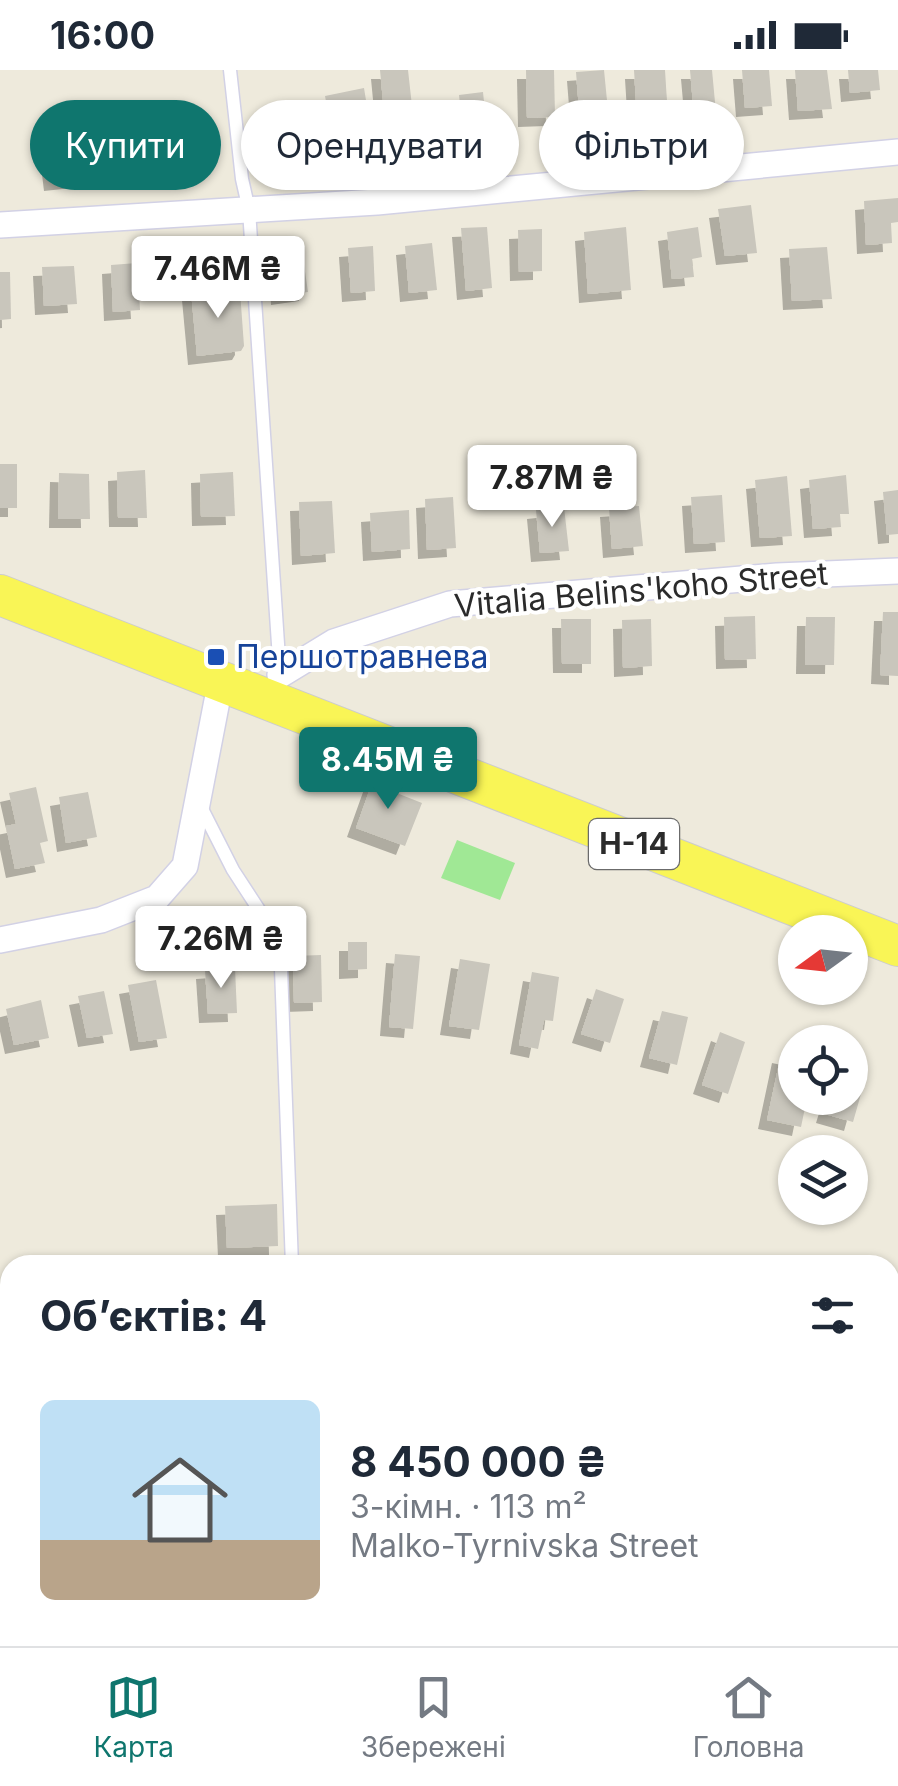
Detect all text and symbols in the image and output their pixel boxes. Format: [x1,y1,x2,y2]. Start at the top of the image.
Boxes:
text: 16:00 [50,12,155,58]
chip: Купити [30,100,221,190]
chip: Орендувати [241,100,519,190]
chip: Фільтри [539,100,744,190]
pin: 7.46M ₴ [126,236,310,321]
text: 7.46M ₴ [154,249,282,288]
pin: 7.87M ₴ [460,445,644,530]
text: 7.87M ₴ [490,458,614,497]
street label: Vitalia Belins'koho Street [453,554,829,625]
place label: Першотравнева [236,637,489,676]
marker: Першотравнева [205,646,227,668]
pin: 8.45M ₴ [296,727,480,812]
text: 8.45M ₴ [321,740,455,779]
road number: Н-14 [589,819,679,869]
pin: 7.26M ₴ [129,906,313,991]
north arrow [778,915,868,1005]
map controls [778,915,868,1225]
text: 7.26M ₴ [157,919,285,958]
button: locate [778,1025,868,1115]
button: layers [778,1135,868,1225]
icon: filters [805,1288,860,1343]
text: Об’єктів: 4 [40,1290,267,1341]
text: 8 450 000 ₴ [350,1436,607,1487]
icon: home [120,1440,240,1560]
text: 3-кімн. · 113 m² [350,1487,587,1526]
text: Malko-Tyrnivska Street [350,1526,699,1565]
tab: Карта [93,1670,174,1764]
tab: Збережені [361,1670,506,1764]
tab: Головна [693,1670,804,1764]

